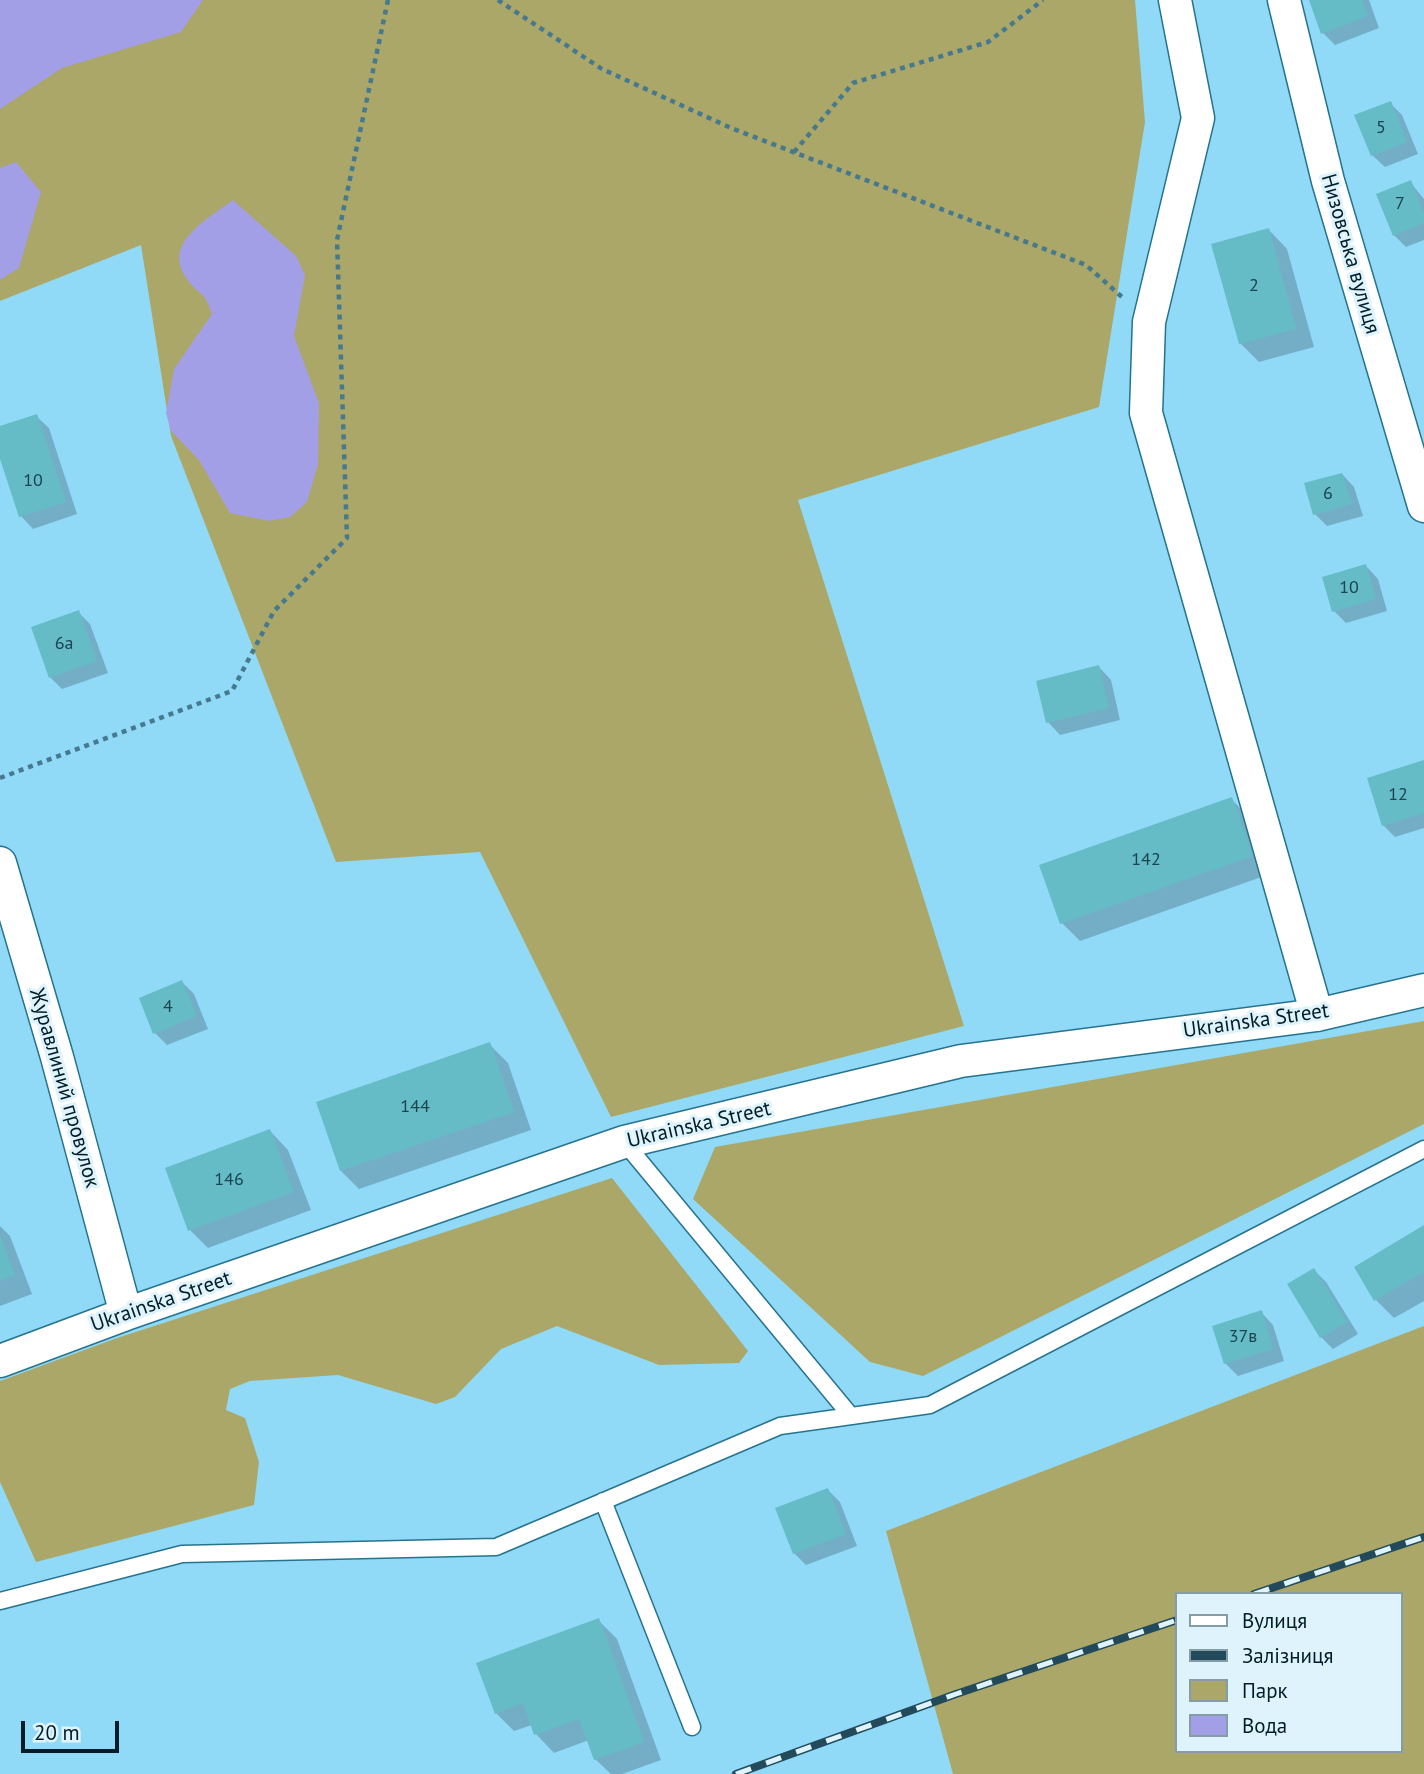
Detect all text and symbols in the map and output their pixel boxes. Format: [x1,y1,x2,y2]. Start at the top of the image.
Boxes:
house number: 5 [1376,117,1386,139]
street label: Низовська вулиця [1315,171,1385,337]
house number: 7 [1395,193,1405,215]
house number: 2 [1249,275,1259,297]
house number: 10 [23,470,43,492]
house number: 6 [1323,483,1333,505]
house number: 10 [1339,577,1359,599]
house number: 6а [55,633,73,655]
house number: 12 [1388,784,1408,806]
house number: 142 [1131,849,1161,871]
street label: Журавлиний провулок [23,985,105,1191]
house number: 4 [163,996,173,1018]
street label: Ukrainska Street [1181,998,1331,1044]
house number: 144 [400,1096,430,1118]
street label: Ukrainska Street [625,1096,773,1154]
house number: 146 [214,1169,244,1191]
street label: Ukrainska Street [87,1266,235,1338]
house number: 37в [1229,1326,1257,1348]
legend [1176,1592,1403,1753]
text: Вулиця [1242,1607,1307,1634]
text: Залізниця [1242,1642,1334,1669]
text: Парк [1242,1677,1288,1704]
scale bar [24,1708,122,1752]
text: Вода [1242,1712,1287,1739]
text: 20 m [34,1719,80,1746]

